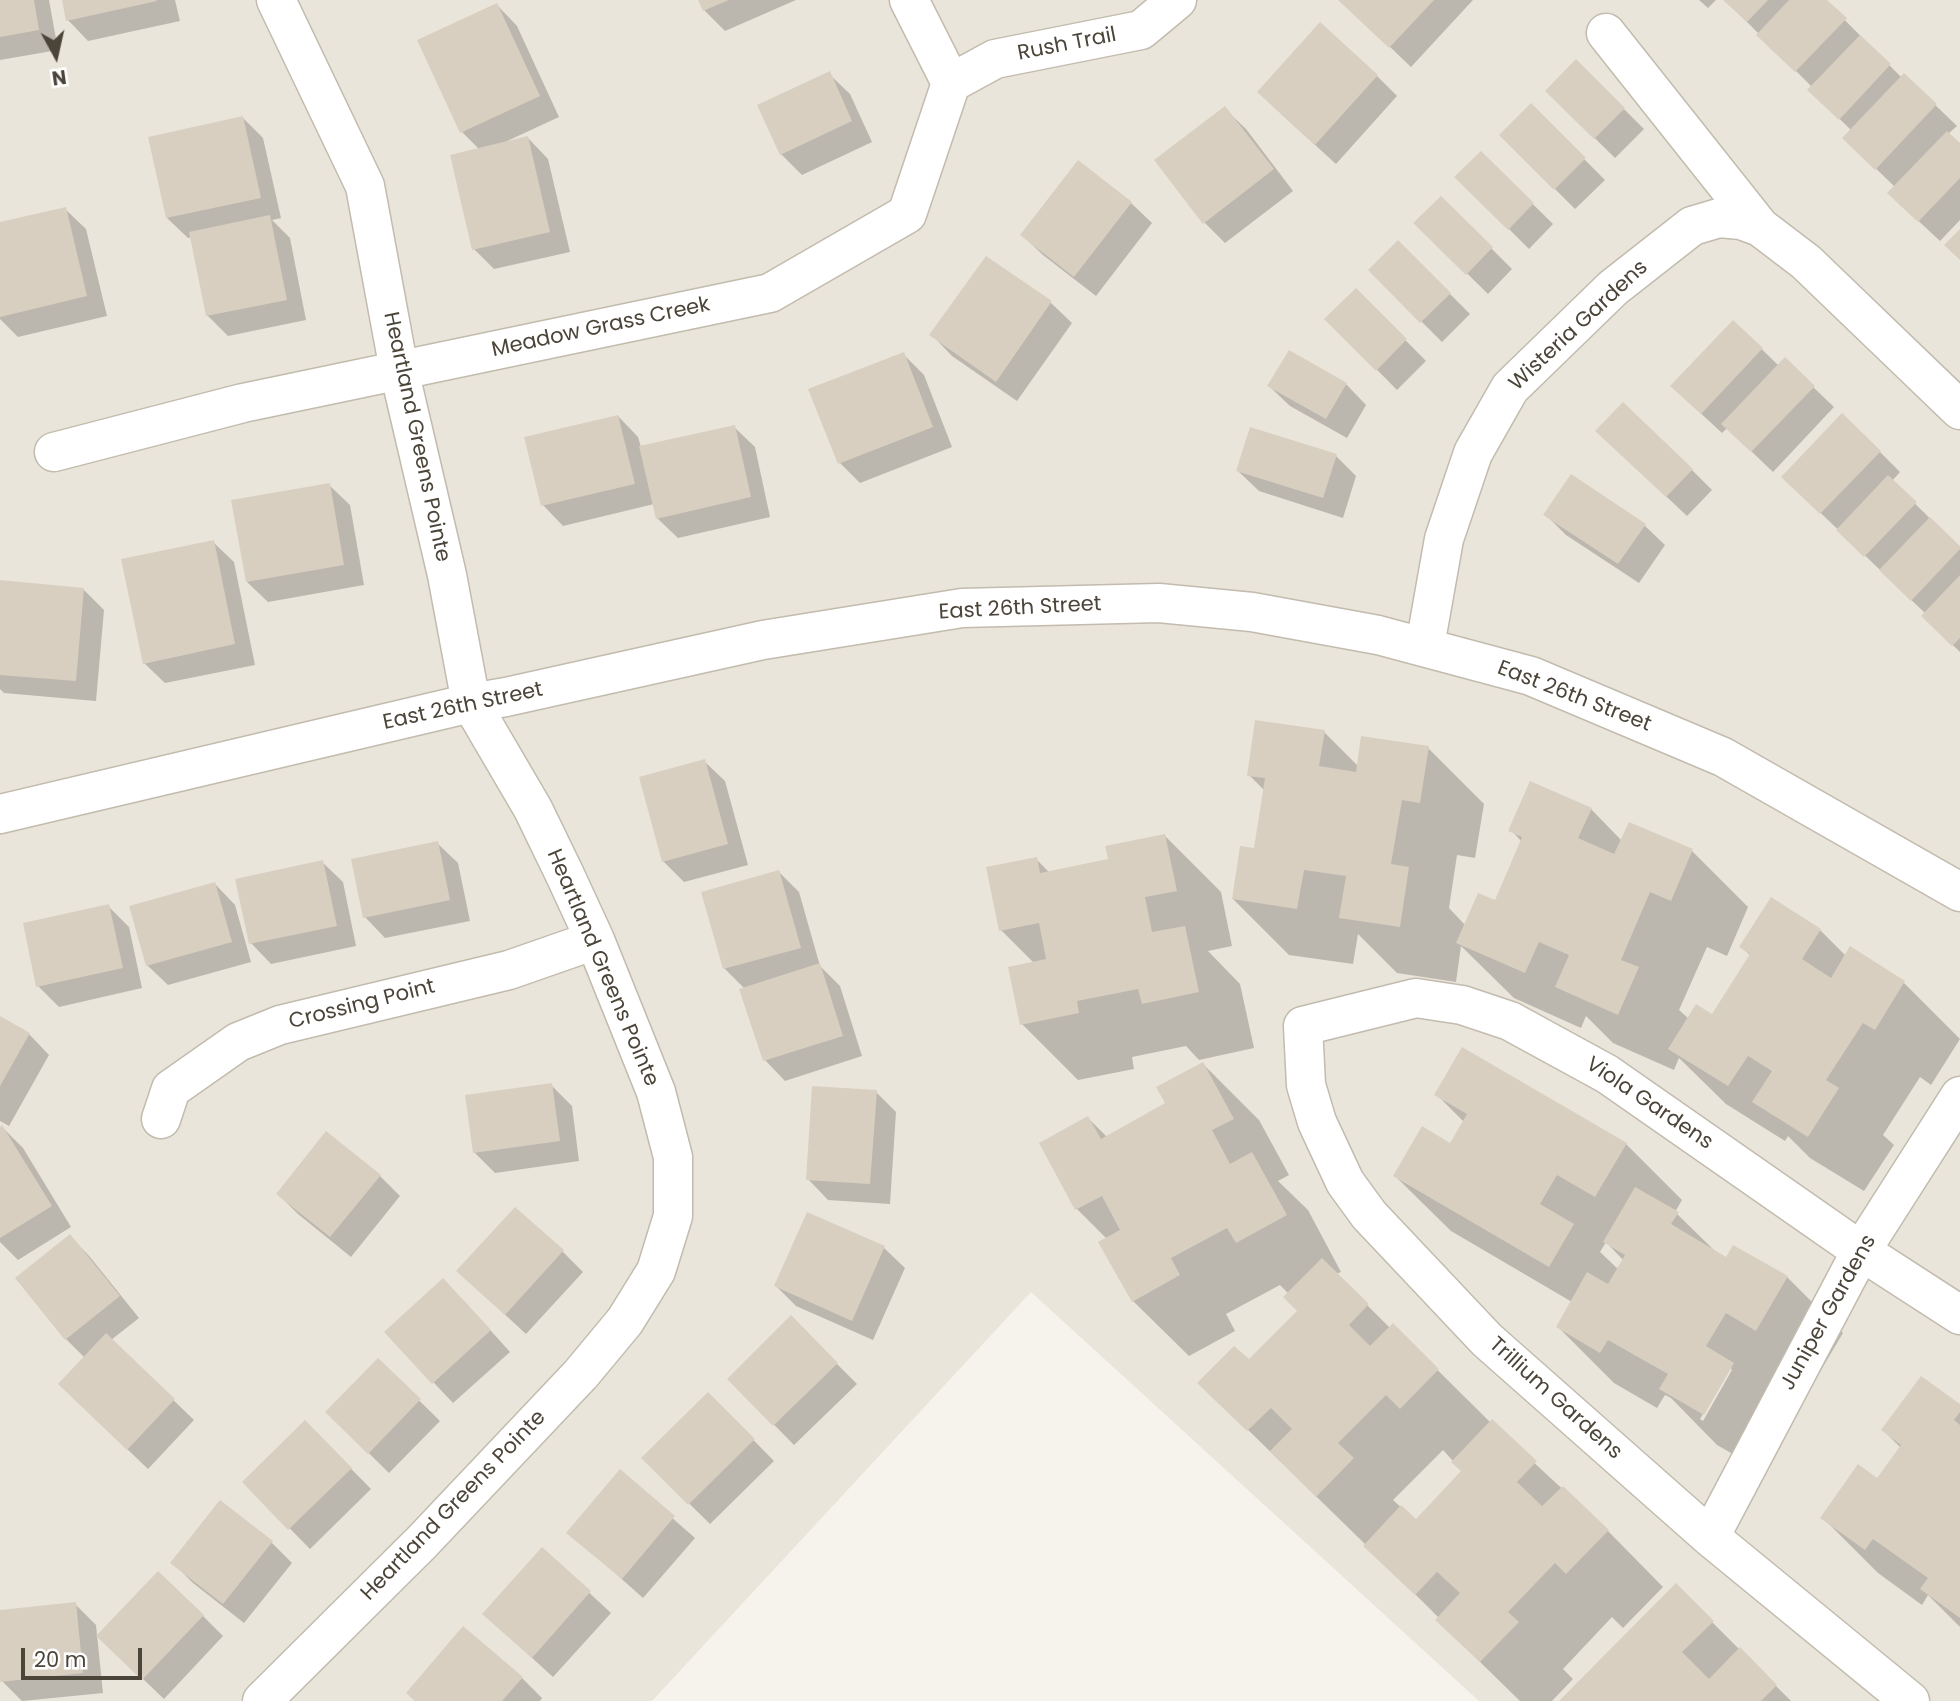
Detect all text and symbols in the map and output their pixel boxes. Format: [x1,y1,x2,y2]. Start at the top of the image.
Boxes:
north arrow [21,21,91,91]
street label: Rush Trail [1016,23,1118,67]
text: N [50,63,68,92]
street label: Wisteria Gardens [1505,255,1653,397]
street label: Meadow Grass Creek [490,293,712,363]
street label: Heartland Greens Pointe [377,310,455,564]
street label: East 26th Street [938,592,1102,626]
street label: East 26th Street [1494,656,1654,738]
street label: East 26th Street [381,678,545,736]
street label: Heartland Greens Pointe [541,846,663,1090]
street label: Crossing Point [286,975,438,1035]
street label: Viola Gardens [1581,1052,1717,1156]
street label: Juniper Gardens [1776,1231,1882,1395]
street label: Trillium Gardens [1483,1333,1627,1465]
street label: Heartland Greens Pointe [356,1406,552,1606]
scale bar [24,1634,145,1678]
text: 20 m [34,1645,87,1674]

